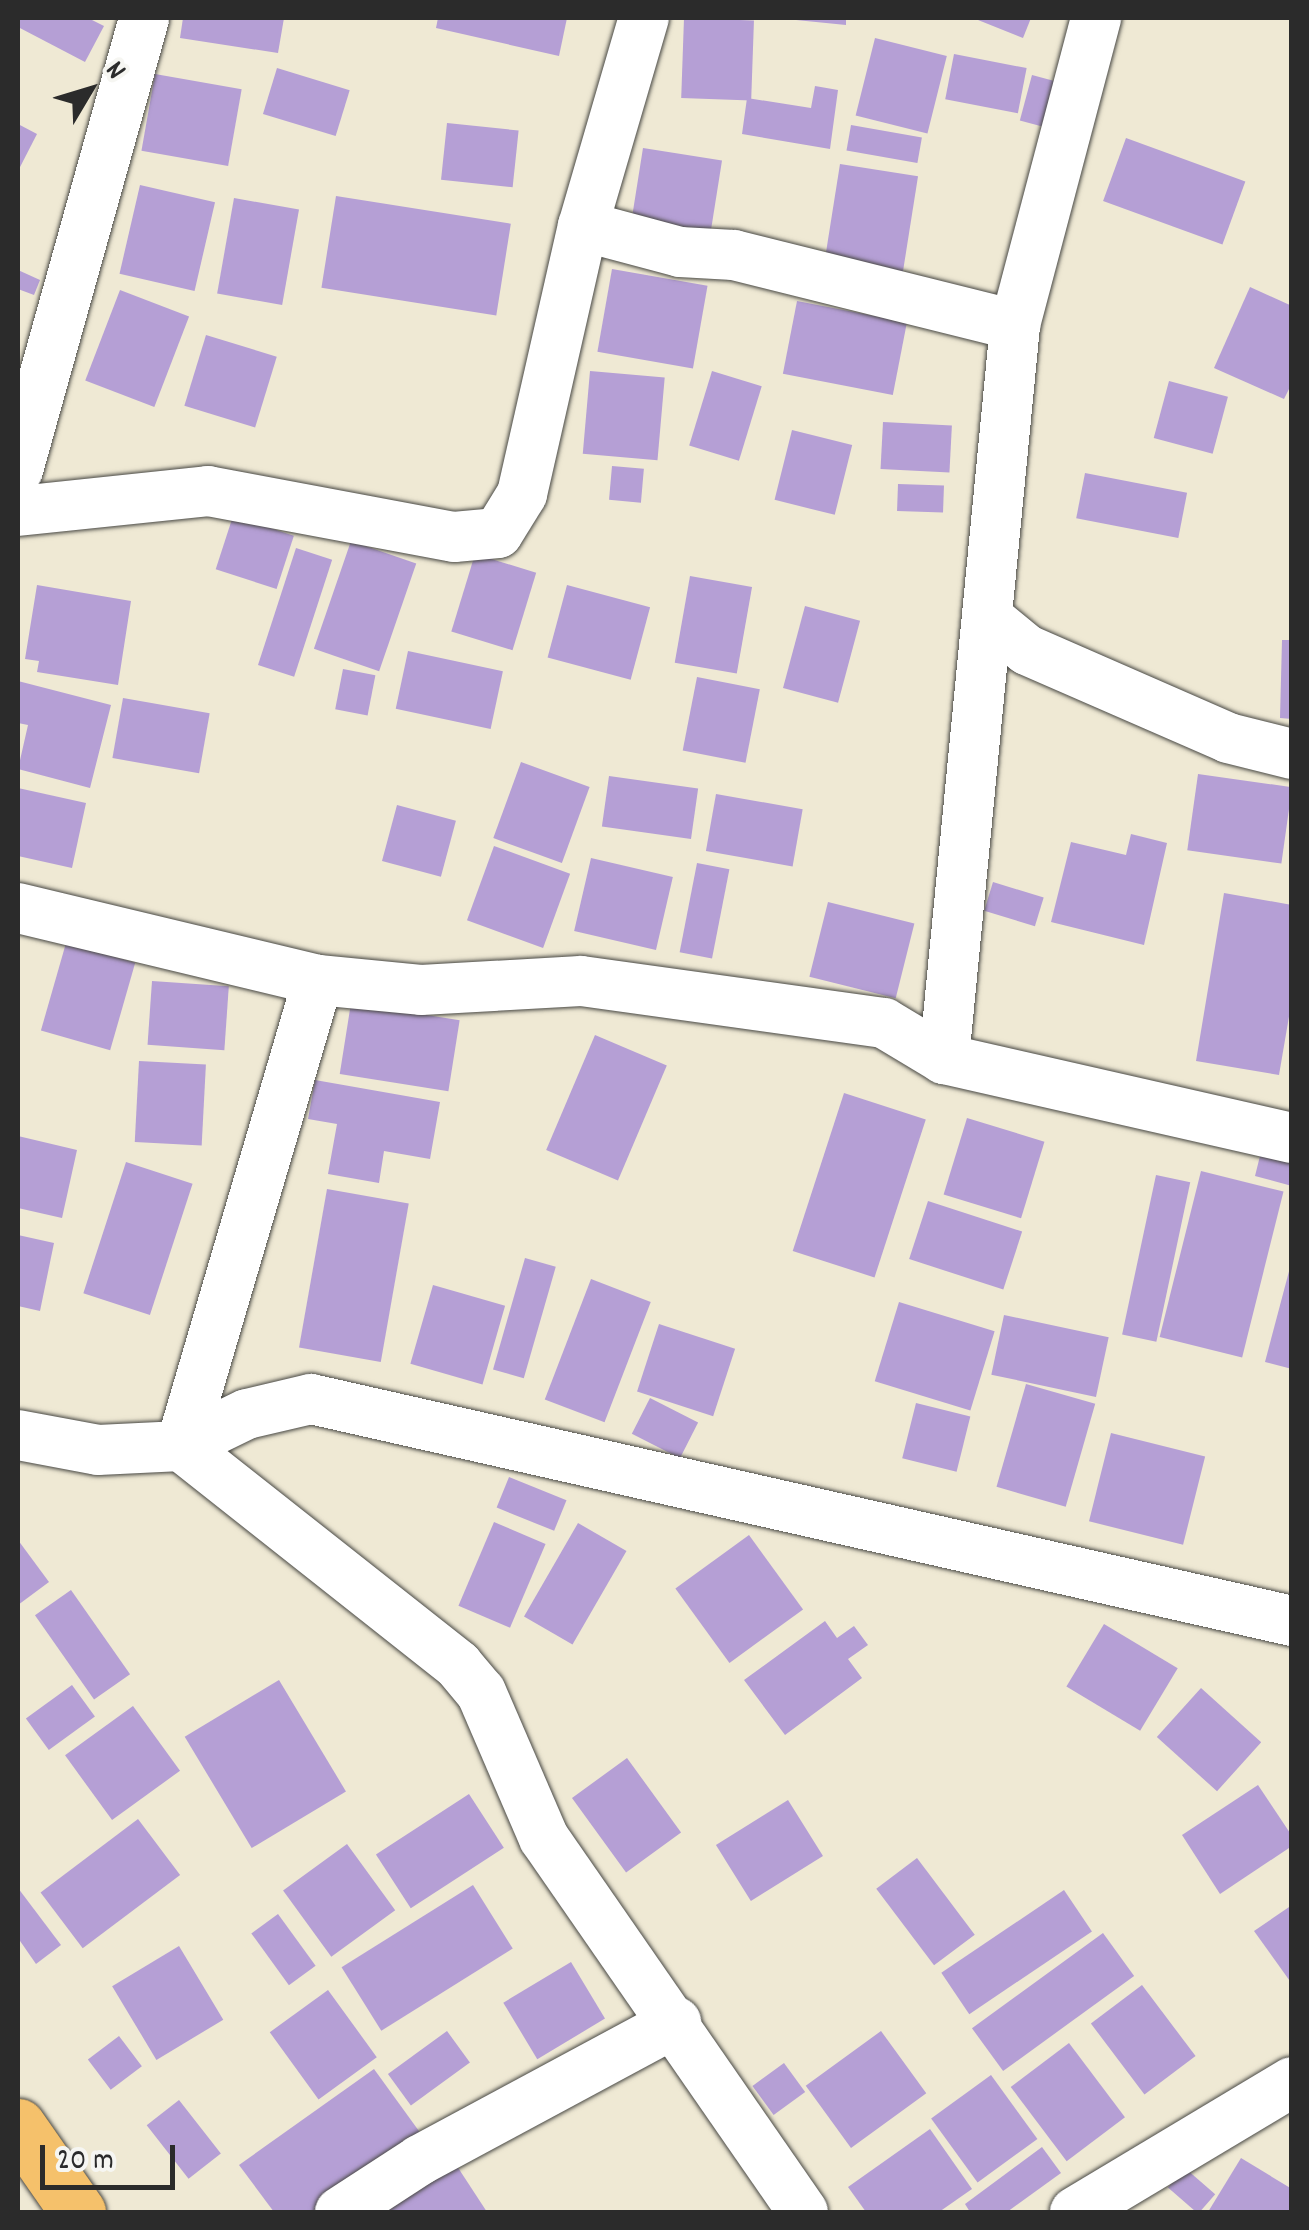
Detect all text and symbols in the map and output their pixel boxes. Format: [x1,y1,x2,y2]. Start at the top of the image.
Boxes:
north arrow [40,40,140,140]
text: N [94,54,134,89]
scale bar [45,2125,180,2187]
text: 20 m [57,2141,114,2184]

